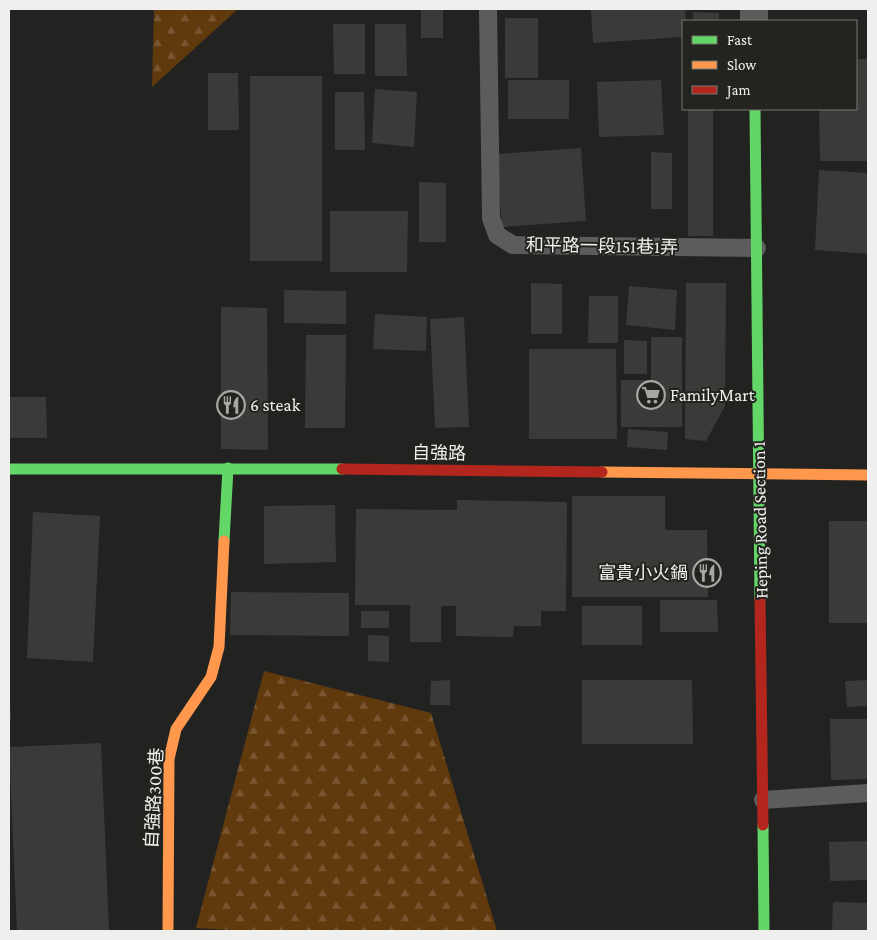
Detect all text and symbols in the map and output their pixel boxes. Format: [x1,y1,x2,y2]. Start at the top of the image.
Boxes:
legend [682,20,857,110]
text: Fast [727,32,753,48]
text: Slow [727,57,757,73]
text: Jam [725,82,750,99]
street label: 和平路一段151巷1弄 [526,235,678,257]
supermarket icon: FamilyMart [636,380,666,410]
place label: FamilyMart [670,385,756,405]
restaurant icon: 6 steak [216,390,246,420]
place label: 6 steak [250,395,301,415]
street label: Heping Road Section 1 [749,441,771,599]
street label: 自強路 [412,443,466,463]
restaurant icon: 富貴小火鍋 [692,558,722,588]
place label: 富貴小火鍋 [598,563,688,583]
street label: 自強路300巷 [141,747,167,849]

